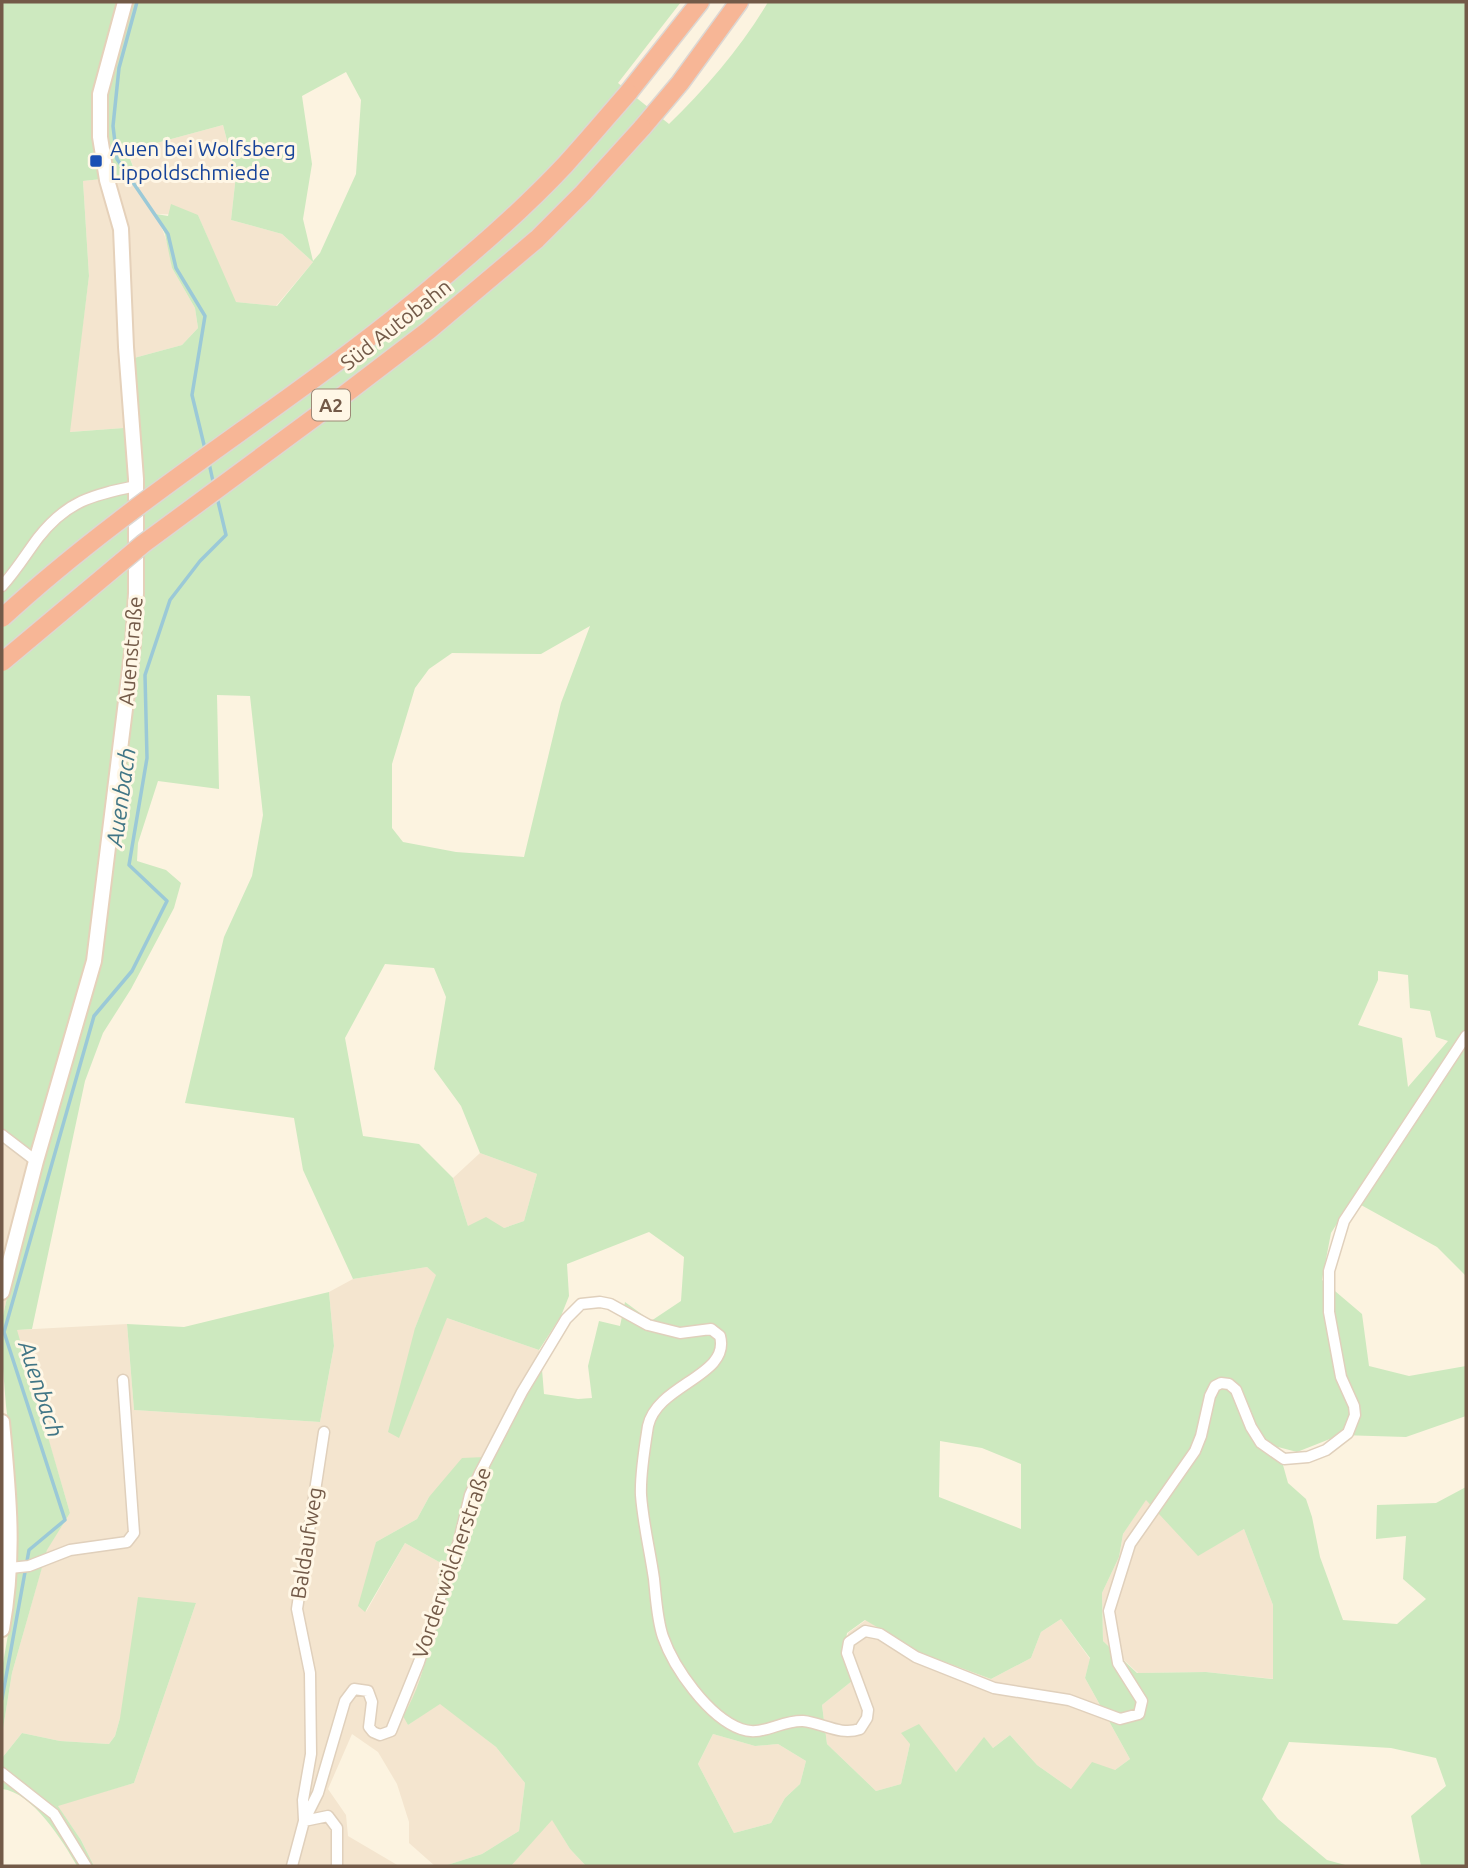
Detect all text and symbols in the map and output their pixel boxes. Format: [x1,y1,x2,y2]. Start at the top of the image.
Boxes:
place label: Auen bei Wolfsberg Lippoldschmiede [110,136,296,184]
marker: Auen bei Wolfsberg Lippoldschmiede [88,153,104,169]
street label: Süd Autobahn [335,274,455,375]
road number: A2 [312,390,350,420]
street label: Auenstraße [113,595,147,707]
water label: Auenbach [101,746,140,849]
water label: Auenbach [14,1337,69,1440]
street label: Vorderwölcherstraße [407,1464,495,1662]
street label: Baldaufweg [285,1485,327,1601]

